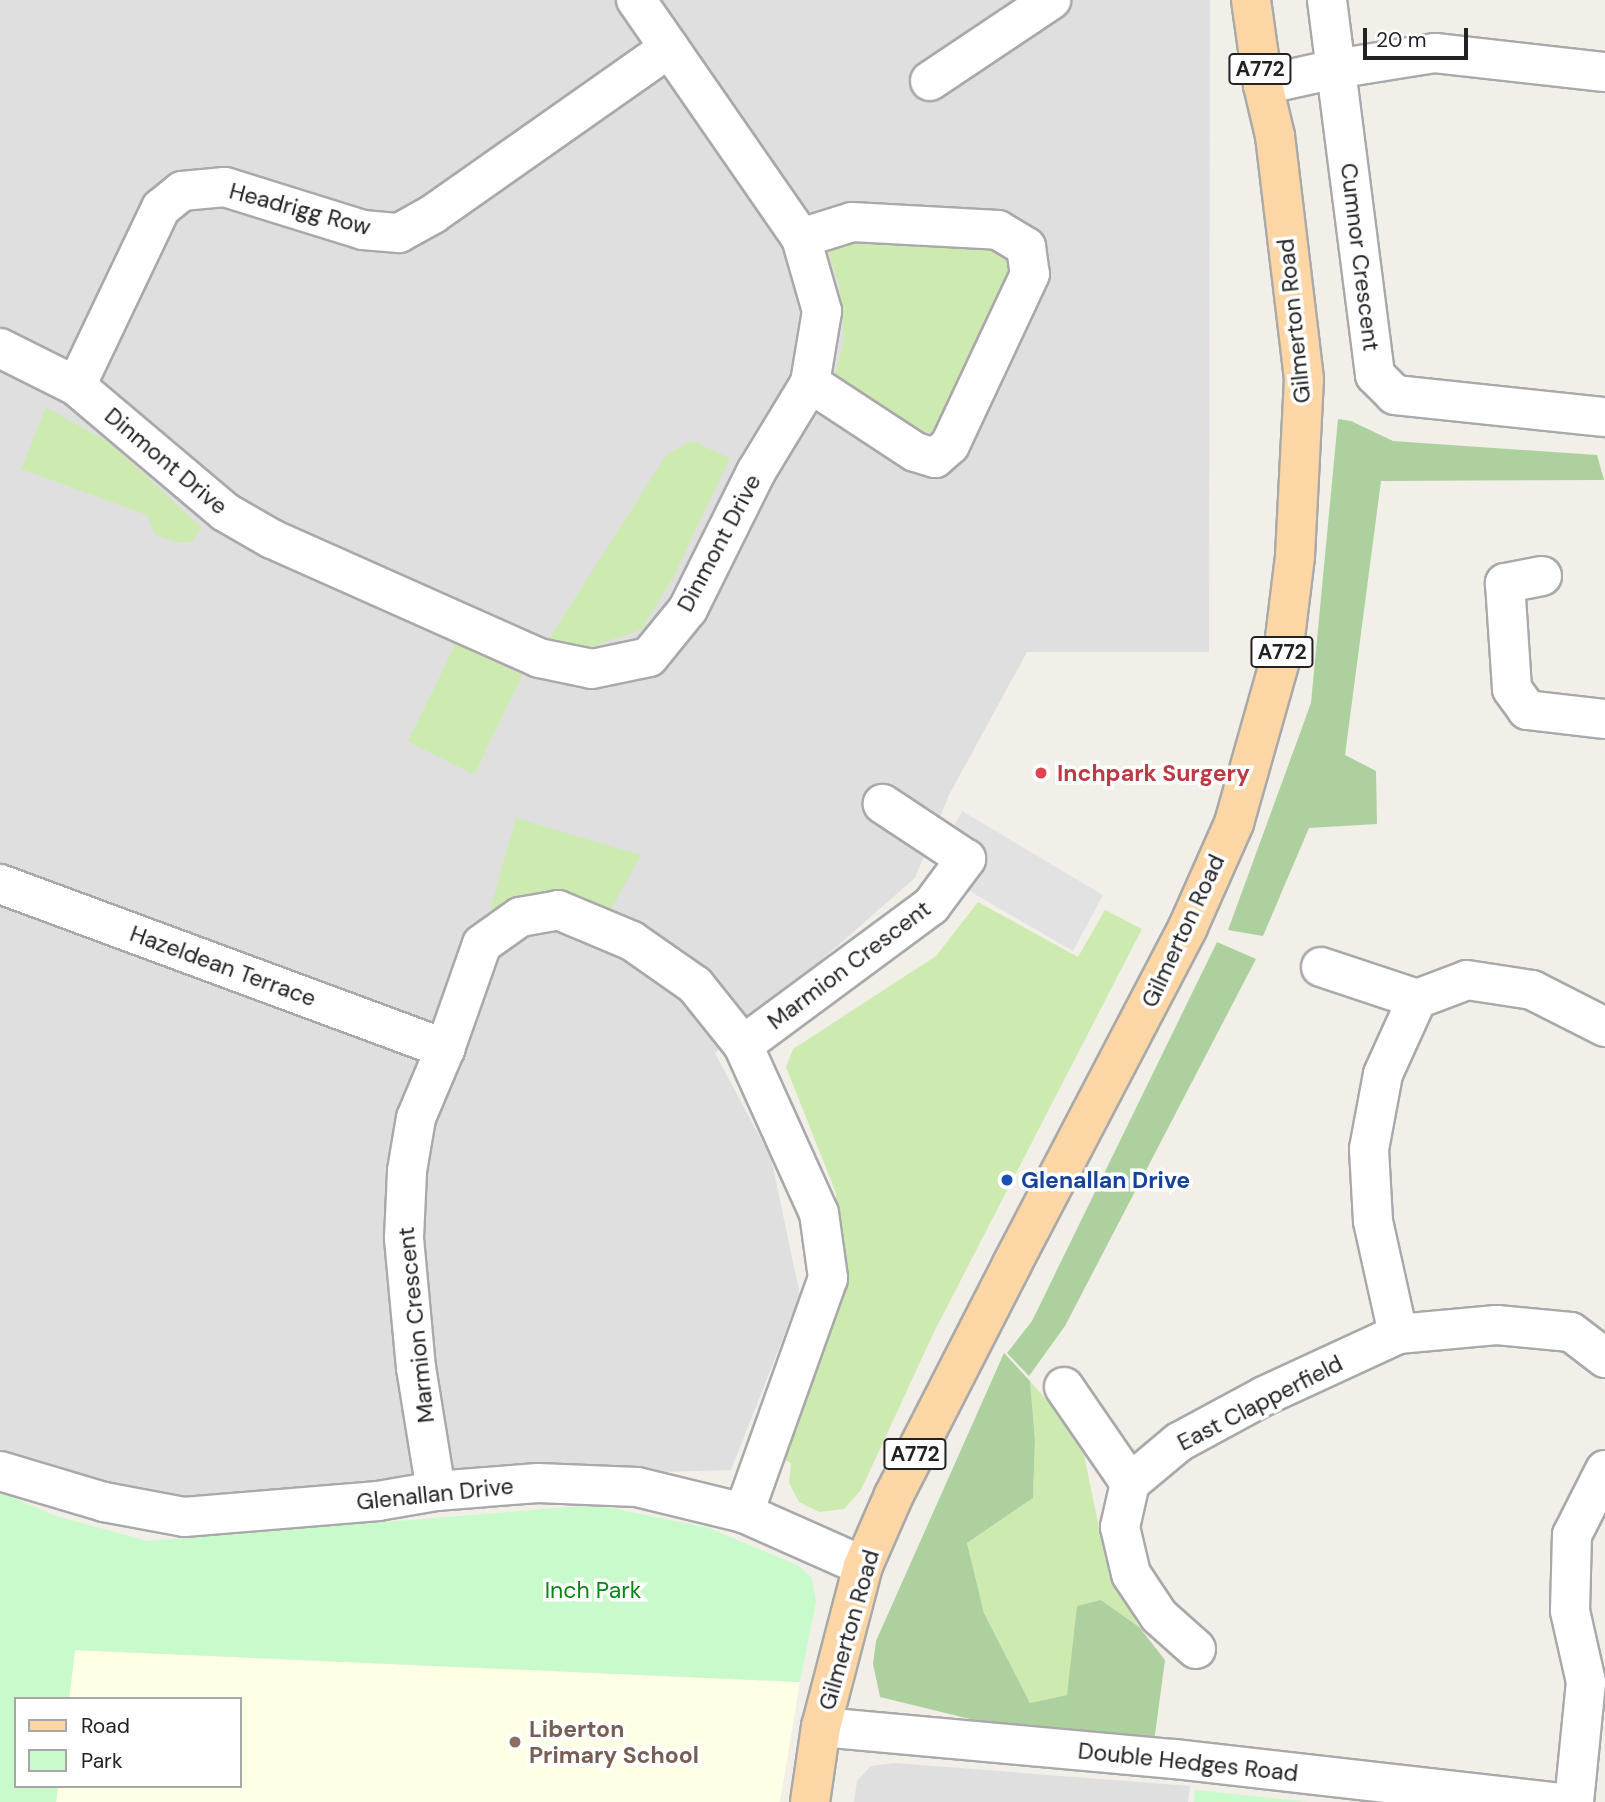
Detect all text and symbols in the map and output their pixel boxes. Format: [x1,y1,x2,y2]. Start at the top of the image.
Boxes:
scale bar [1367,14,1472,58]
text: 20 m [1376,26,1427,54]
road number: A772 [1227,52,1293,86]
street label: Cumnor Crescent [1335,161,1385,353]
street label: Headrigg Row [226,177,374,241]
street label: Gilmerton Road [1272,237,1316,405]
street label: Dinmont Drive [99,402,233,520]
street label: Dinmont Drive [671,470,767,616]
road number: A772 [1249,634,1315,670]
place label: Inchpark Surgery [1057,759,1250,787]
marker: Inchpark Surgery [1031,763,1051,783]
street label: Gilmerton Road [1136,850,1230,1012]
street label: Marmion Crescent [762,895,936,1035]
street label: Hazeldean Terrace [126,920,320,1012]
place label: Glenallan Drive [1021,1166,1190,1194]
marker: Glenallan Drive [999,1172,1015,1188]
street label: Marmion Crescent [392,1226,440,1424]
street label: East Clapperfield [1173,1349,1347,1457]
road number: A772 [882,1436,948,1472]
street label: Glenallan Drive [355,1472,515,1516]
street label: Gilmerton Road [813,1547,885,1713]
park label: Inch Park [545,1576,641,1604]
legend [14,1697,242,1788]
text: Road [81,1712,130,1740]
place label: Liberton Primary School [529,1715,699,1769]
marker: Liberton Primary School [507,1734,523,1750]
street label: Double Hedges Road [1077,1737,1299,1787]
text: Park [81,1747,122,1775]

